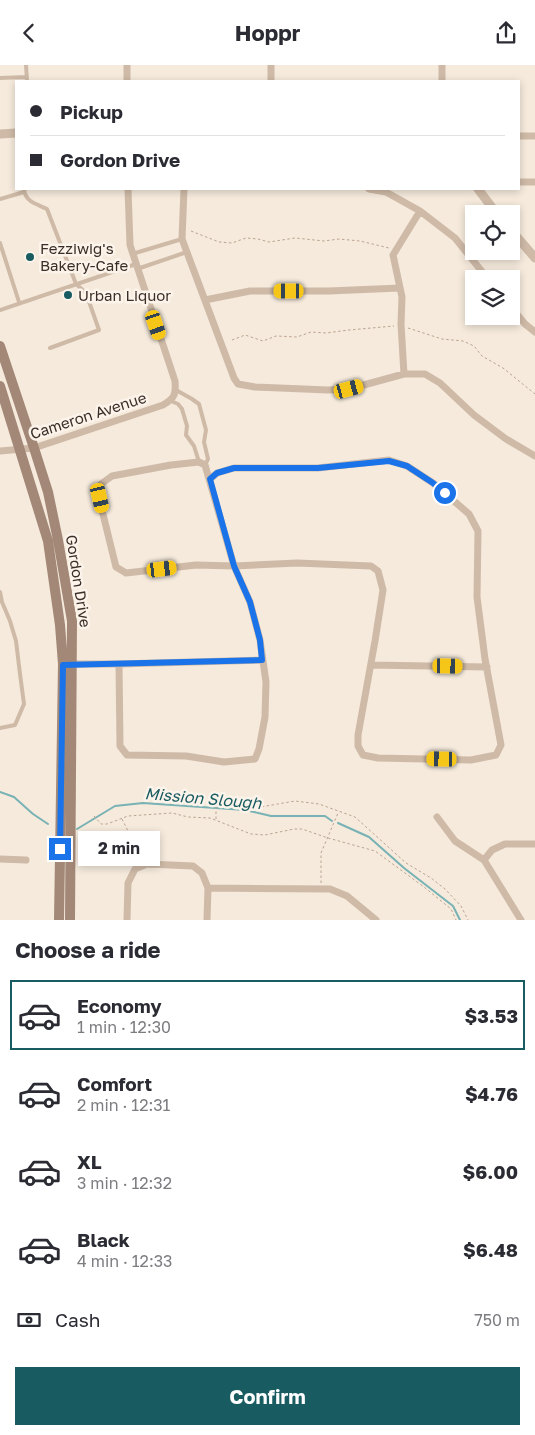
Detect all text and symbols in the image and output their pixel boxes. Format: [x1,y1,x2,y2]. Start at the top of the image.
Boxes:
icon: back [15,19,43,47]
text: Hoppr [235,19,300,46]
icon: share [492,19,520,47]
text: Pickup [60,100,123,123]
text: Gordon Drive [60,148,180,171]
map controls [465,205,520,325]
button: locate [465,205,520,260]
place label: Fezziwig's Bakery-Cafe [40,239,129,274]
marker: Fezziwig's Bakery-Cafe [24,251,36,263]
button: layers [465,270,520,325]
car [274,284,304,299]
place label: Urban Liquor [78,286,171,304]
marker: Urban Liquor [62,289,74,301]
car [144,308,167,342]
car [332,378,365,400]
street label: Cameron Avenue [28,388,149,442]
car [89,482,110,514]
route start [434,482,456,504]
street label: Gordon Drive [63,533,95,629]
car [146,560,177,578]
car [432,658,463,674]
car [426,751,457,767]
water label: Mission Slough [144,783,263,813]
callout: 2 min [78,831,160,867]
route end [49,838,71,860]
text: 2 min [98,838,140,858]
text: Choose a ride [15,936,161,963]
icon: car [17,993,62,1038]
text: Economy [77,994,162,1017]
text: $3.53 [464,1004,518,1027]
text: 1 min · 12:30 [77,1017,171,1037]
icon: car [17,1071,62,1116]
text: Comfort [77,1072,152,1095]
text: $4.76 [465,1082,518,1105]
text: 2 min · 12:31 [77,1095,170,1115]
icon: car [17,1149,62,1194]
text: XL [77,1150,102,1173]
text: $6.00 [462,1160,518,1183]
text: 3 min · 12:32 [77,1173,172,1193]
icon: car [17,1227,62,1272]
text: Black [77,1228,130,1251]
text: $6.48 [463,1238,518,1261]
text: 4 min · 12:33 [77,1251,172,1271]
icon: cash [15,1306,43,1334]
text: Cash [55,1308,100,1331]
text: 750 m [474,1310,520,1330]
button: Confirm [15,1367,520,1425]

